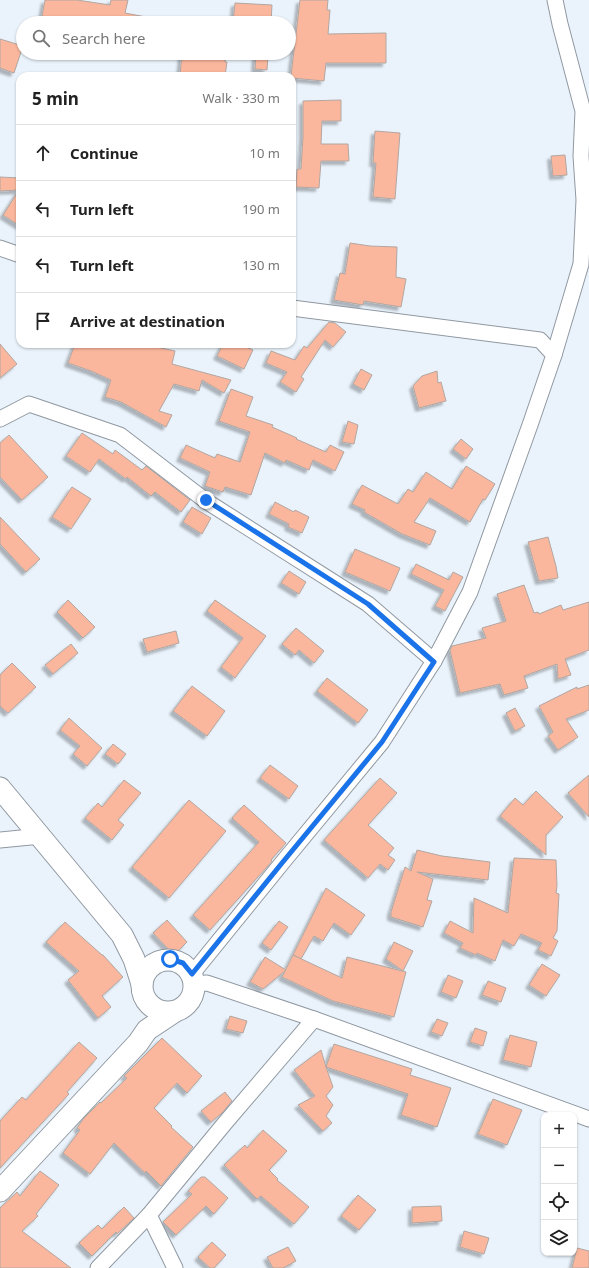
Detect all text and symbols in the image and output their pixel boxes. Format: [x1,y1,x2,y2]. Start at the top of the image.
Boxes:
search box [16,16,296,60]
icon: search [30,27,52,49]
text: Search here [62,28,145,48]
text: 5 min [32,87,79,110]
text: Walk · 330 m [202,89,280,107]
icon: ahead [32,142,54,164]
text: Continue [70,143,138,163]
text: 10 m [250,144,280,162]
icon: left [32,198,54,220]
text: Turn left [70,199,134,219]
text: 190 m [242,200,280,218]
icon: left [32,254,54,276]
text: Turn left [70,255,134,275]
text: 130 m [242,256,280,274]
icon: arrive [32,310,54,332]
text: Arrive at destination [70,311,225,331]
route end [197,491,215,509]
route start [161,950,179,968]
map controls [541,1112,577,1256]
button: + [541,1112,577,1148]
button: − [541,1148,577,1184]
button: locate [541,1184,577,1220]
button: layers [541,1220,577,1256]

